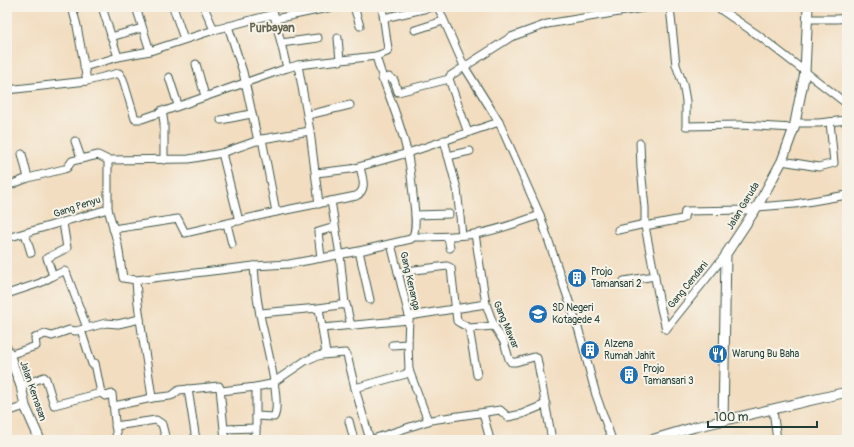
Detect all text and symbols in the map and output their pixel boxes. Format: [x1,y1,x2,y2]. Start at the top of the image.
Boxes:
district label: Purbayan [249,21,295,36]
street label: Jalan Garuda [724,180,762,232]
street label: Gang Penyu [52,194,102,220]
street label: Gang Kenanga [397,250,423,312]
street label: Gang Cendani [665,259,711,311]
place label: Projo Tamansari 2 [591,266,642,290]
building icon: Projo Tamansari 2 [566,267,588,289]
street label: Gang Mawar [491,299,522,351]
place label: SD Negeri Kotagede 4 [552,302,600,326]
school or university icon: SD Negeri Kotagede 4 [527,303,549,325]
place label: Alzena Rumah Jahit [604,338,656,362]
building icon: Alzena Rumah Jahit [579,339,601,361]
restaurant icon: Warung Bu Baha [707,343,729,365]
place label: Warung Bu Baha [732,348,800,360]
street label: Jalan Kemasan [17,359,49,423]
place label: Projo Tamansari 3 [643,363,694,387]
building icon: Projo Tamansari 3 [618,364,640,386]
scale bar [708,403,817,429]
text: 100 m [714,410,749,425]

